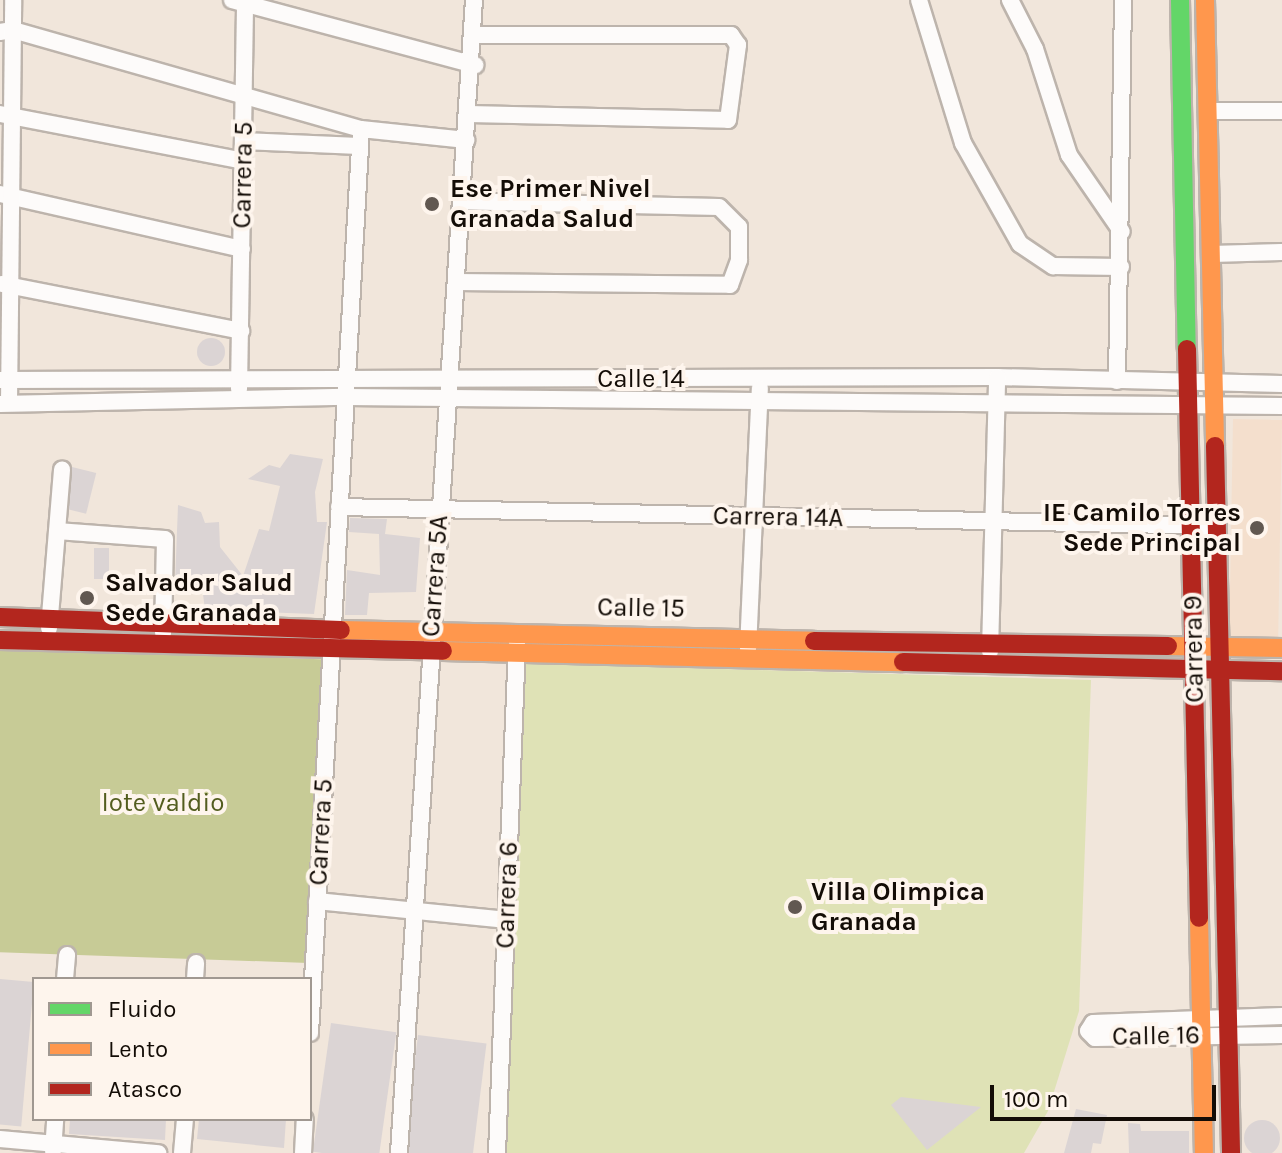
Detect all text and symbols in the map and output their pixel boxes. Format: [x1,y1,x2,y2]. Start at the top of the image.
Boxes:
street label: Carrera 5 [226,121,260,229]
place label: Ese Primer Nivel Granada Salud [450,173,651,234]
marker: Ese Primer Nivel Granada Salud [421,193,443,215]
street label: Calle 14 [597,363,685,395]
place label: IE Camilo Torres Sede Principal [1043,497,1241,558]
street label: Carrera 14A [713,500,843,534]
street label: Carrera 5A [415,514,455,638]
marker: IE Camilo Torres Sede Principal [1248,519,1266,537]
place label: Salvador Salud Sede Granada [105,567,293,628]
marker: Salvador Salud Sede Granada [76,587,98,609]
street label: Calle 15 [597,592,685,624]
street label: Carrera 9 [1177,595,1211,703]
street label: Carrera 5 [303,778,339,886]
park label: lote valdio [102,787,224,819]
street label: Carrera 6 [490,841,524,949]
place label: Villa Olimpica Granada [811,876,985,938]
marker: Villa Olimpica Granada [786,898,804,916]
legend [32,977,312,1121]
text: Fluido [108,995,176,1023]
street label: Calle 16 [1112,1020,1200,1052]
text: Lento [108,1035,168,1063]
scale bar [994,1069,1220,1119]
text: Atasco [108,1075,182,1103]
text: 100 m [1004,1085,1069,1113]

